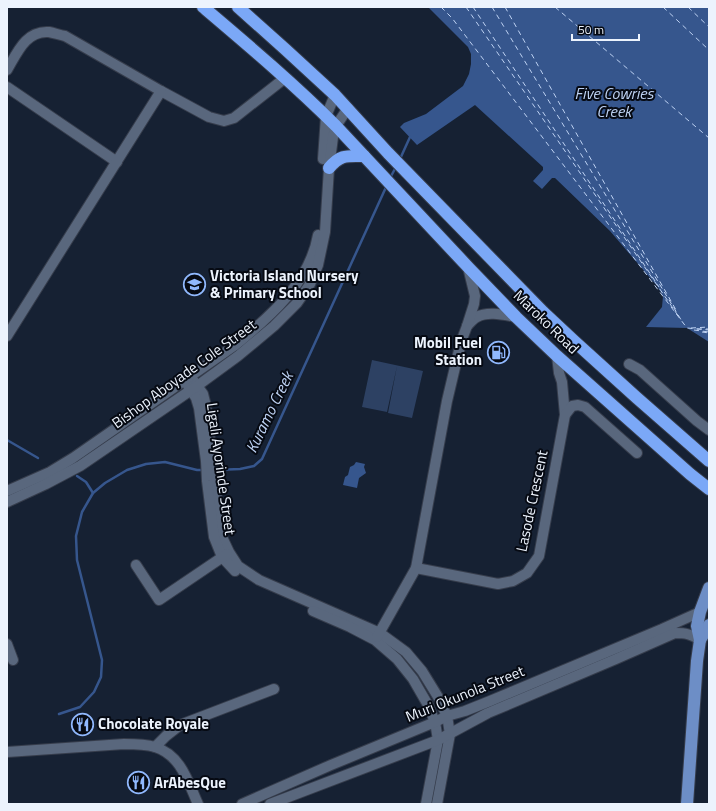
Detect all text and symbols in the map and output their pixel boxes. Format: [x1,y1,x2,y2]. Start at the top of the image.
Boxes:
scale bar [572,16,639,42]
text: 50 m [578,20,604,39]
water label: Five Cowries Creek [575,81,655,123]
place label: Victoria Island Nursery & Primary School [210,264,359,304]
school or university icon: Victoria Island Nursery & Primary School [182,272,208,298]
street label: Maroko Road [508,284,584,359]
street label: Bishop Aboyade Cole Street [107,313,261,434]
place label: Mobil Fuel Station [414,331,482,371]
fuel station icon: Mobil Fuel Station [485,339,511,365]
water label: Kuramo Creek [239,366,300,457]
street label: Ligali Ayorinde Street [201,401,242,537]
street label: Lasode Crescent [510,447,554,554]
street label: Muri Okunola Street [402,659,528,728]
restaurant icon: Chocolate Royale [69,711,95,737]
place label: Chocolate Royale [98,712,209,735]
restaurant icon: ArAbesQue [126,770,152,796]
place label: ArAbesQue [154,771,226,794]

